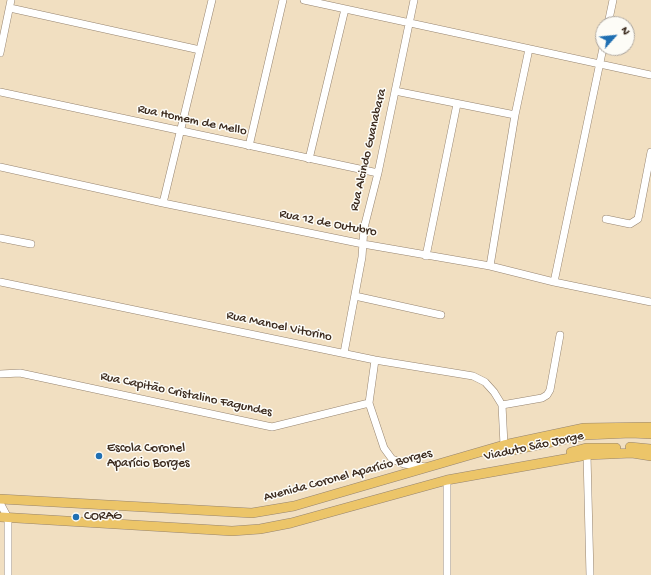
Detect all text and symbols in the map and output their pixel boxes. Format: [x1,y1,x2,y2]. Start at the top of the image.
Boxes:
north arrow [595,16,635,56]
text: N [618,25,632,37]
street label: Rua Alcindo Guanabara [347,87,391,213]
street label: Rua Homem de Mello [136,102,248,140]
street label: Rua 12 de Outubro [278,207,378,241]
street label: Rua Manoel Vitorino [225,308,333,346]
street label: Rua Capitão Cristalino Fagundes [99,369,273,421]
street label: Viaduto São Jorge [483,429,585,465]
place label: Escola Coronel Aparício Borges [107,441,190,472]
street label: Avenida Coronel Aparício Borges [262,446,434,506]
marker: Escola Coronel Aparício Borges [94,451,104,461]
place label: CORAG [84,509,122,525]
marker: CORAG [71,512,81,522]

